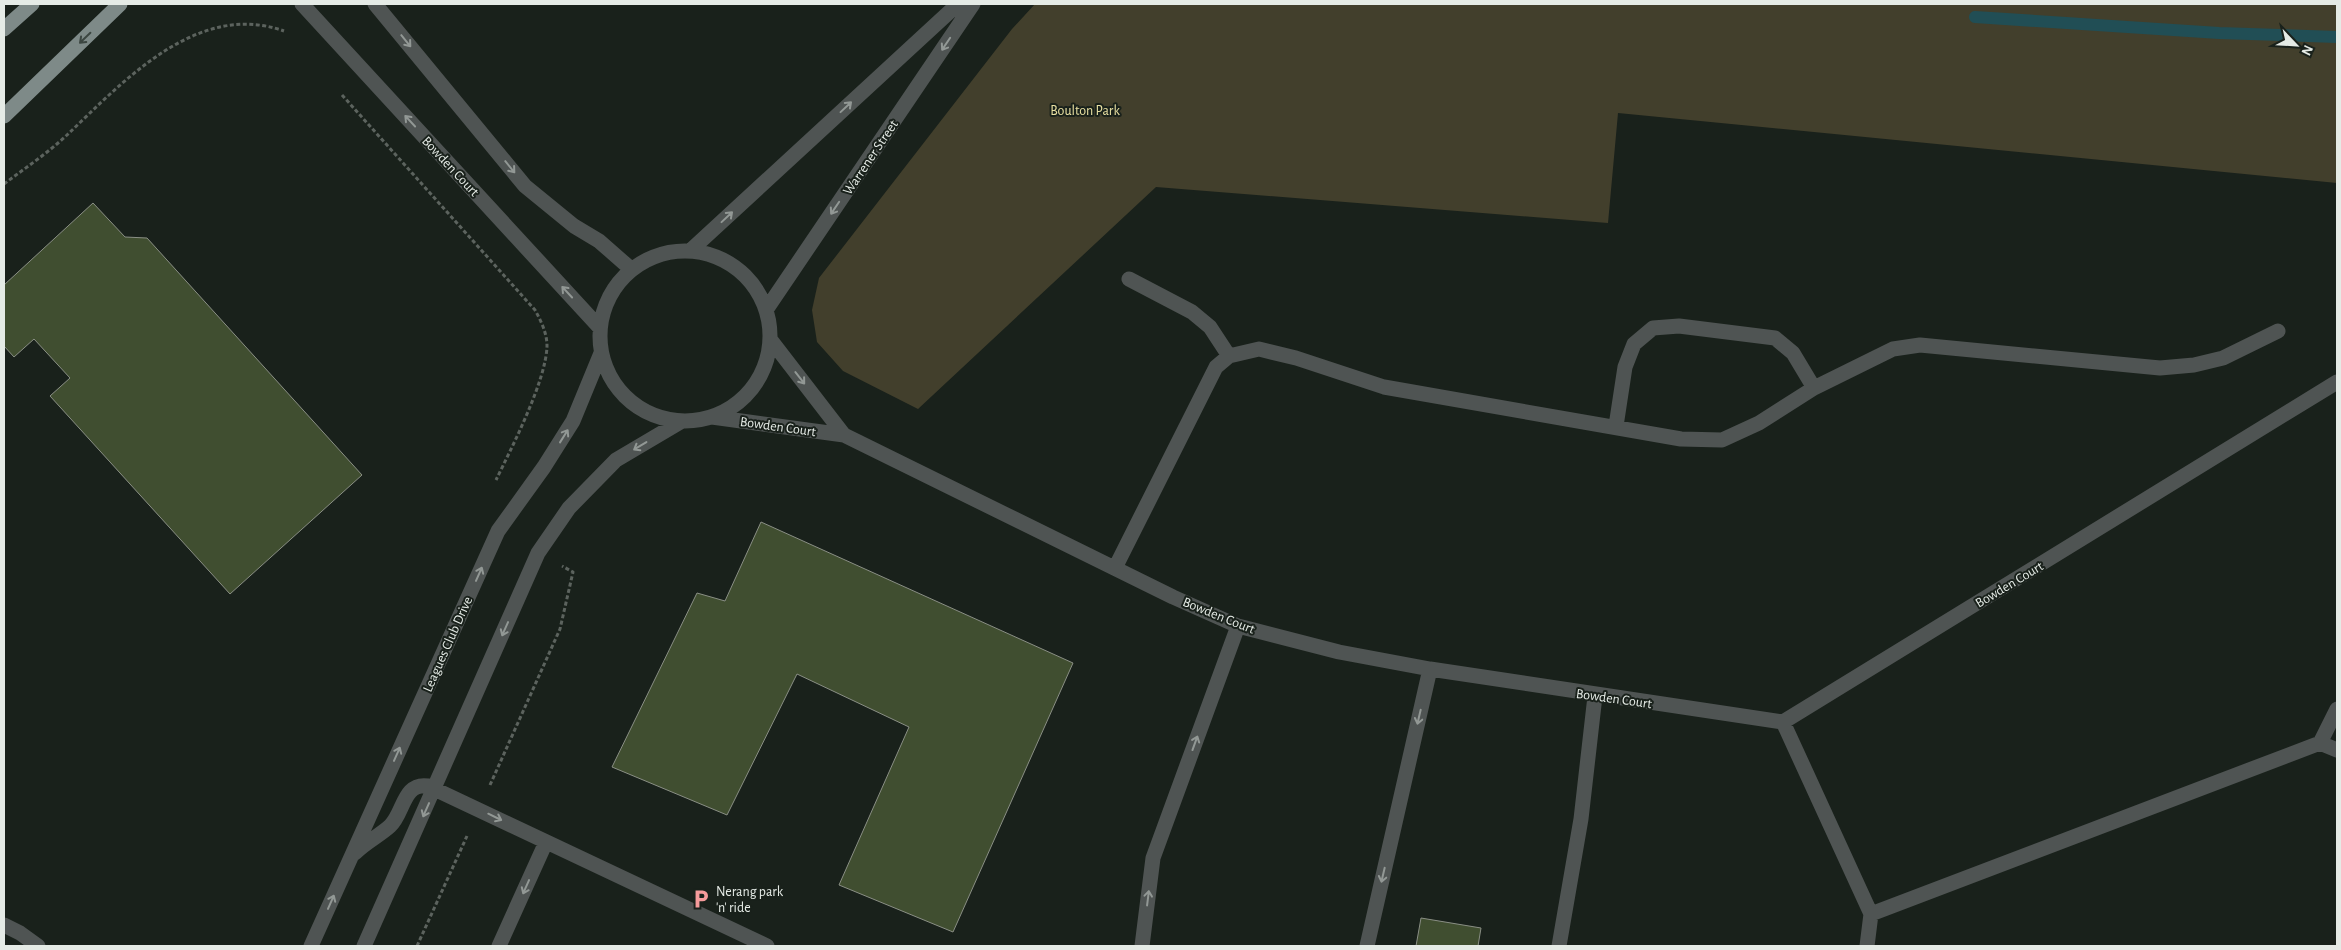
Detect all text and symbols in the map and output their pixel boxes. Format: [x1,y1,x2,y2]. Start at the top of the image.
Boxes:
north arrow [2271,20,2321,70]
one-way arrow [80,31,92,43]
one-way arrow [401,35,412,48]
one-way arrow [941,37,951,51]
text: N [2298,43,2315,57]
one-way arrow [840,101,853,113]
park label: Boulton Park [1050,104,1120,118]
one-way arrow [404,114,416,127]
street label: Warrener Street [841,117,901,198]
street label: Bowden Court [419,134,482,200]
one-way arrow [504,160,515,173]
one-way arrow [830,200,840,214]
one-way arrow [721,211,734,223]
one-way arrow [561,286,573,298]
one-way arrow [794,371,805,384]
street label: Bowden Court [739,415,817,439]
one-way arrow [559,429,569,443]
one-way arrow [634,442,648,452]
street label: Bowden Court [1973,559,2046,611]
one-way arrow [474,567,484,582]
street label: Leagues Club Drive [421,595,475,694]
street label: Bowden Court [1181,595,1257,637]
one-way arrow [499,621,509,636]
street label: Bowden Court [1575,687,1653,711]
one-way arrow [1414,708,1423,724]
one-way arrow [1191,736,1200,752]
one-way arrow [393,747,403,762]
one-way arrow [420,802,430,817]
one-way arrow [487,813,502,823]
one-way arrow [1378,867,1387,883]
one-way arrow [520,879,530,894]
place label: Nerang park 'n' ride [716,885,784,915]
parking icon: Nerang park 'n' ride [690,888,712,910]
one-way arrow [1143,890,1153,906]
one-way arrow [326,895,336,910]

